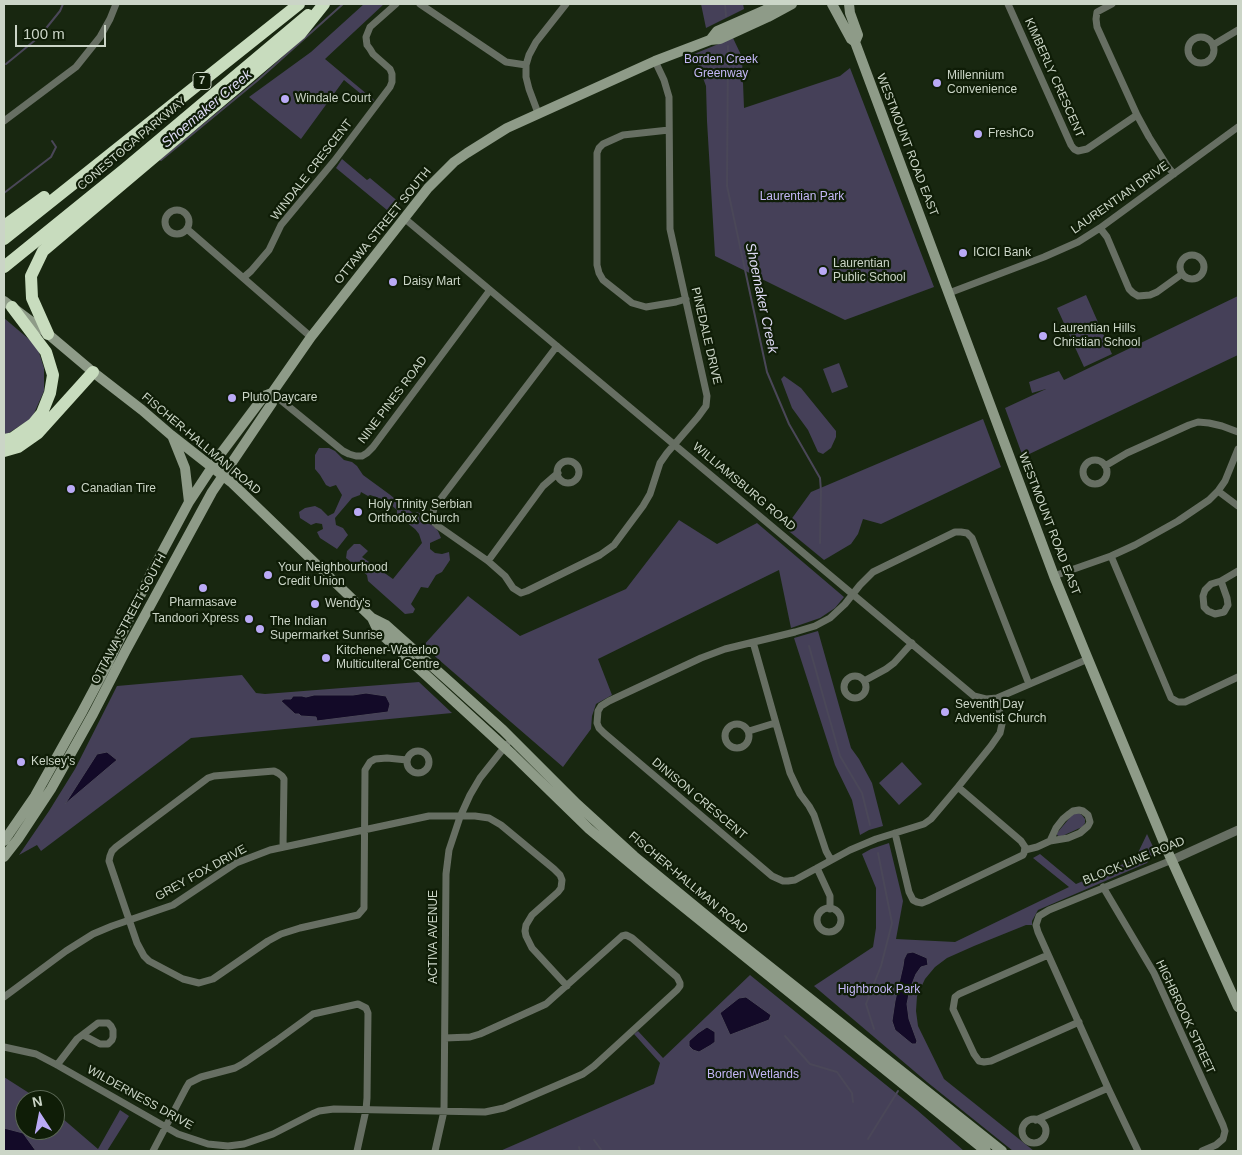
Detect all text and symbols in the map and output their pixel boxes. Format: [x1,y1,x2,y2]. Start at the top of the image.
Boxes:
scale bar [18,15,109,47]
street label: KIMBERLY CRESCENT [1021,16,1087,140]
text: 100 m [23,25,65,42]
park label: Borden Creek Greenway [684,53,758,81]
water label: Shoemaker Creek [158,66,256,152]
place label: Millennium Convenience [947,69,1017,97]
road number: 7 [193,72,211,90]
street label: WESTMOUNT ROAD EAST [873,72,941,218]
marker: Millennium Convenience [931,77,943,89]
place label: Windale Court [295,92,371,106]
marker: Windale Court [279,93,291,105]
street label: CONESTOGA PARKWAY [75,94,189,194]
street label: WINDALE CRESCENT [268,117,356,223]
place label: FreshCo [988,127,1034,141]
marker: FreshCo [972,128,984,140]
street label: LAURENTIAN DRIVE [1068,159,1172,237]
street label: OTTAWA STREET SOUTH [332,165,434,287]
park label: Laurentian Park [760,190,844,204]
water label: Shoemaker Creek [741,241,781,355]
place label: ICICI Bank [973,246,1031,260]
marker: ICICI Bank [957,247,969,259]
place label: Laurentian Public School [833,257,906,285]
marker: Laurentian Public School [817,265,829,277]
place label: Daisy Mart [403,275,460,289]
marker: Daisy Mart [387,276,399,288]
street label: PINEDALE DRIVE [688,286,724,386]
place label: Laurentian Hills Christian School [1053,322,1140,350]
marker: Laurentian Hills Christian School [1037,330,1049,342]
street label: NINE PINES ROAD [355,353,431,447]
street label: FISCHER-HALLMAN ROAD [138,390,264,498]
place label: Pluto Daycare [242,391,317,405]
marker: Pluto Daycare [226,392,238,404]
street label: WILLIAMSBURG ROAD [690,440,798,534]
street label: WESTMOUNT ROAD EAST [1015,451,1083,597]
place label: Canadian Tire [81,482,156,496]
marker: Canadian Tire [65,483,77,495]
place label: Holy Trinity Serbian Orthodox Church [368,498,472,526]
marker: Holy Trinity Serbian Orthodox Church [352,506,364,518]
street label: OTTAWA STREET SOUTH [88,551,170,687]
place label: Your Neighbourhood Credit Union [278,561,388,589]
marker: Your Neighbourhood Credit Union [262,569,274,581]
marker: Pharmasave [197,582,209,594]
place label: Pharmasave [169,596,237,610]
place label: Wendy's [325,597,370,611]
marker: Wendy's [309,598,321,610]
place label: Tandoori Xpress [152,612,239,626]
marker: Tandoori Xpress [243,613,255,625]
place label: The Indian Supermarket Sunrise [270,615,383,643]
marker: The Indian Supermarket Sunrise [254,623,266,635]
place label: Kitchener-Waterloo Multiculteral Centre [336,644,439,672]
marker: Kitchener-Waterloo Multiculteral Centre [320,652,332,664]
place label: Seventh Day Adventist Church [955,698,1046,726]
marker: Seventh Day Adventist Church [939,706,951,718]
place label: Kelsey's [31,755,75,769]
street label: DINISON CRESCENT [649,755,749,843]
marker: Kelsey's [15,756,27,768]
street label: FISCHER-HALLMAN ROAD [625,829,751,937]
street label: BLOCK LINE ROAD [1081,834,1187,888]
street label: GREY FOX DRIVE [153,842,249,904]
street label: ACTIVA AVENUE [427,890,441,984]
street label: HIGHBROOK STREET [1152,958,1218,1076]
park label: Highbrook Park [838,983,920,997]
street label: WILDERNESS DRIVE [84,1063,196,1133]
park label: Borden Wetlands [707,1068,799,1082]
north arrow [15,1090,65,1140]
text: N [31,1092,44,1110]

